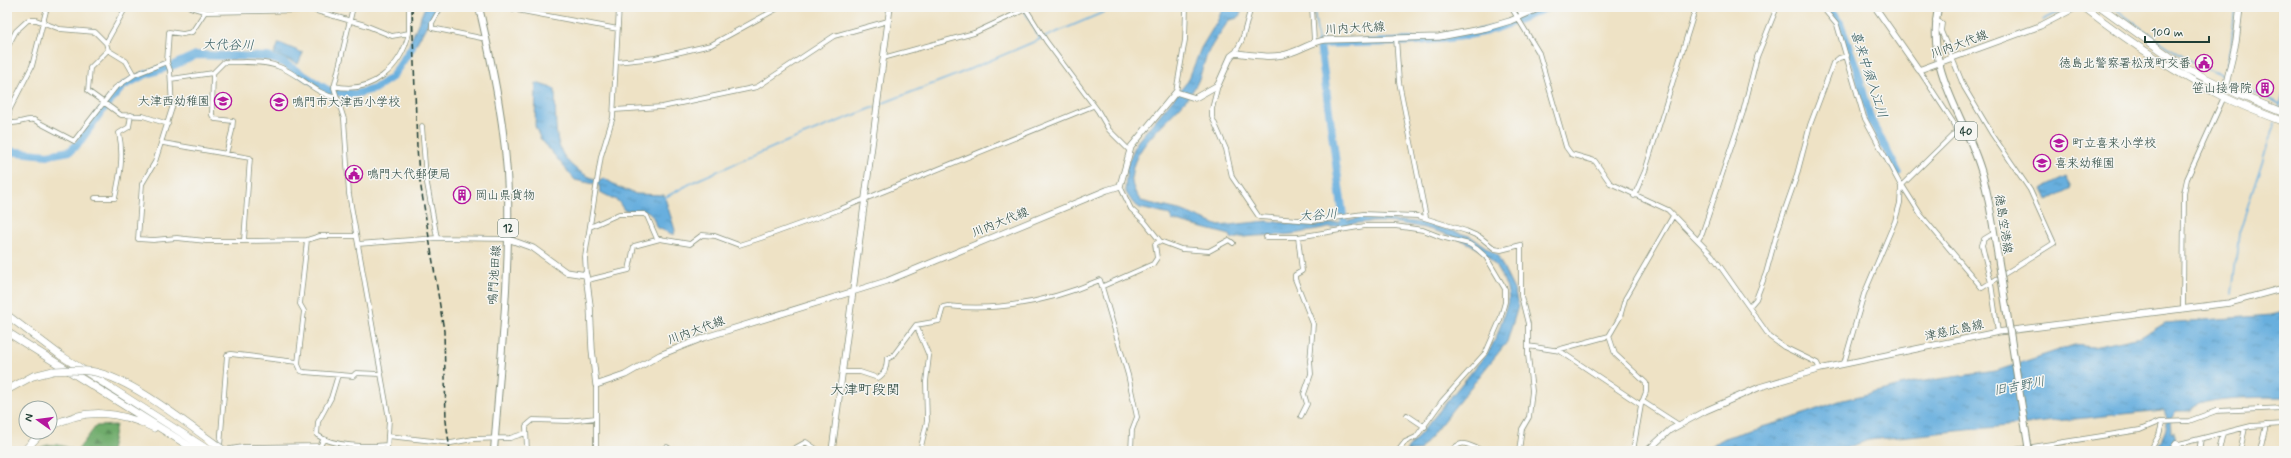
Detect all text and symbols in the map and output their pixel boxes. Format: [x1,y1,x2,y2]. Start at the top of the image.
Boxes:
scale bar [2145,18,2209,44]
street label: 川内大代線 [1325,19,1385,39]
text: 100 m [2151,25,2183,41]
street label: 川内大代線 [1928,27,1990,63]
water label: 喜来中須入江川 [1846,29,1891,120]
water label: 大代谷川 [202,37,254,54]
public building icon: 徳島北警察署松茂町交番 [2194,53,2214,73]
place label: 徳島北警察署松茂町交番 [2059,56,2191,72]
building icon: 笹山接骨院 [2255,78,2275,98]
place label: 笹山接骨院 [2192,81,2252,97]
school or university icon: 大津西幼稚園 [213,91,233,111]
school or university icon: 鳴門市大津西小学校 [269,92,289,112]
place label: 大津西幼稚園 [138,94,210,110]
place label: 鳴門市大津西小学校 [292,95,400,111]
road number: 40 [1955,122,1977,140]
school or university icon: 町立喜来小学校 [2049,133,2069,153]
place label: 町立喜来小学校 [2072,136,2156,152]
school or university icon: 喜来幼稚園 [2032,153,2052,173]
place label: 喜来幼稚園 [2055,156,2115,172]
public building icon: 鳴門大代郵便局 [344,164,364,184]
place label: 鳴門大代郵便局 [367,167,451,183]
building icon: 岡山県貨物 [452,185,472,205]
place label: 岡山県貨物 [475,188,535,204]
street label: 徳島空港線 [1990,193,2016,255]
street label: 川内大代線 [970,204,1031,242]
water label: 大谷川 [1298,206,1338,225]
road number: 12 [498,219,518,237]
street label: 鳴門池田線 [485,245,505,306]
street label: 川内大代線 [665,313,727,349]
street label: 津慈広島線 [1923,317,1985,345]
water label: 旧吉野川 [1992,373,2046,400]
district label: 大津町段関 [830,381,900,399]
north arrow [18,400,58,440]
text: N [22,413,37,423]

